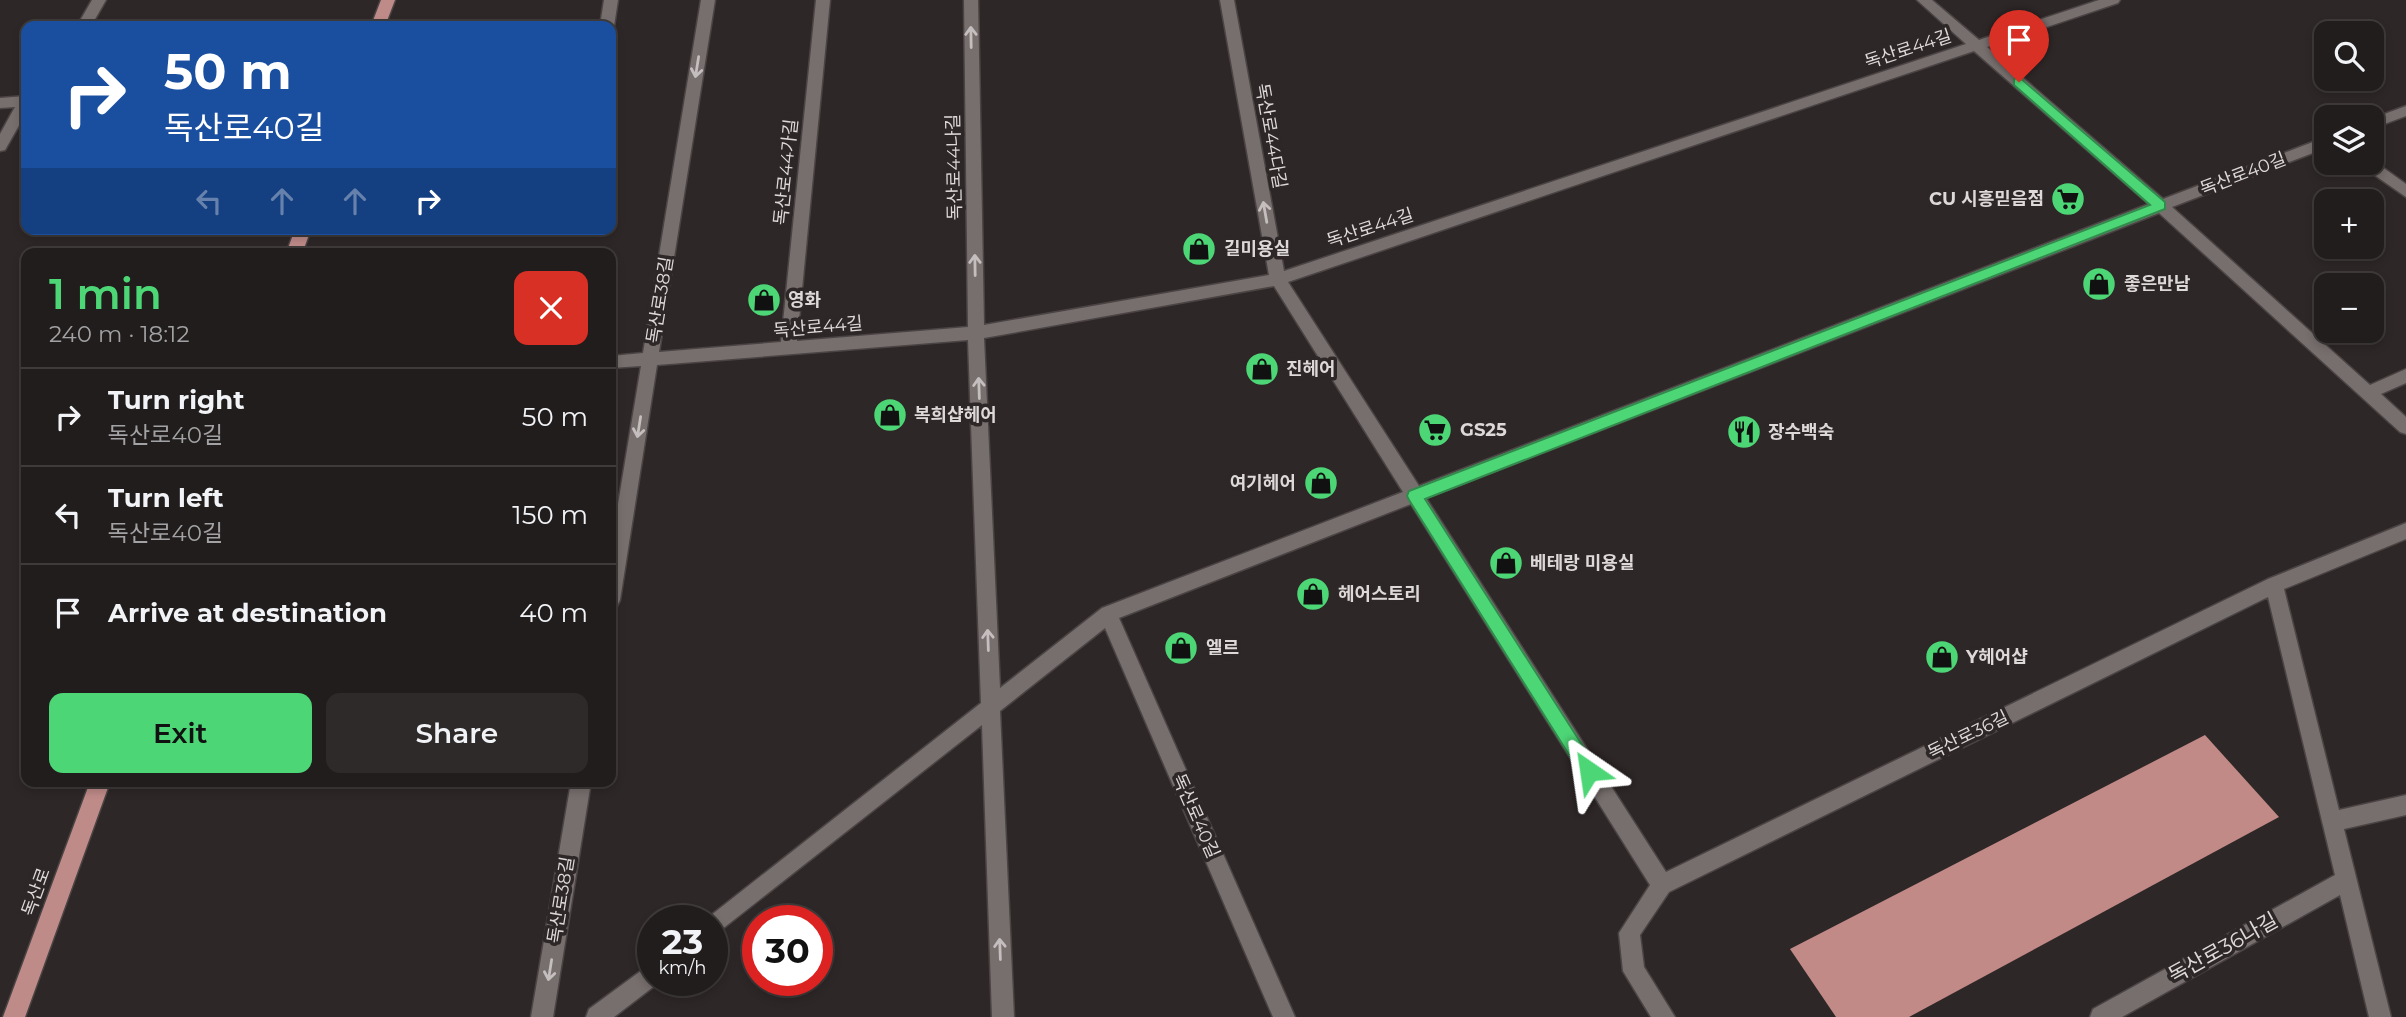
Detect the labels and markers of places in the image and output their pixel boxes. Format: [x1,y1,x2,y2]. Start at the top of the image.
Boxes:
pin [1989,10,2049,82]
supermarket icon: CU 시흥믿음점 [2049,180,2087,218]
place label: CU 시흥믿음점 [1929,188,2044,210]
shop icon: 길미용실 [1180,230,1218,268]
place label: 길미용실 [1224,238,1290,260]
shop icon: 좋은만남 [2080,265,2118,303]
place label: 좋은만남 [2124,273,2191,295]
shop icon: 영화 [745,281,783,319]
place label: 영화 [788,289,822,311]
shop icon: 진헤어 [1243,350,1281,388]
place label: 진헤어 [1286,358,1336,380]
shop icon: 복희샵헤어 [871,396,909,434]
place label: 복희샵헤어 [914,404,997,426]
supermarket icon: GS25 [1416,411,1454,449]
restaurant icon: 장수백숙 [1725,413,1763,451]
place label: GS25 [1460,419,1507,441]
place label: 장수백숙 [1768,421,1834,443]
shop icon: 여기헤어 [1302,464,1340,502]
place label: 여기헤어 [1230,472,1296,494]
shop icon: 베테랑 미용실 [1487,544,1525,582]
place label: 베테랑 미용실 [1530,552,1634,574]
shop icon: 헤어스토리 [1294,575,1332,613]
place label: 헤어스토리 [1338,583,1421,605]
shop icon: 엘르 [1162,629,1200,667]
place label: 엘르 [1206,637,1239,659]
shop icon: Y헤어샵 [1923,638,1961,676]
place label: Y헤어샵 [1965,646,2028,668]

